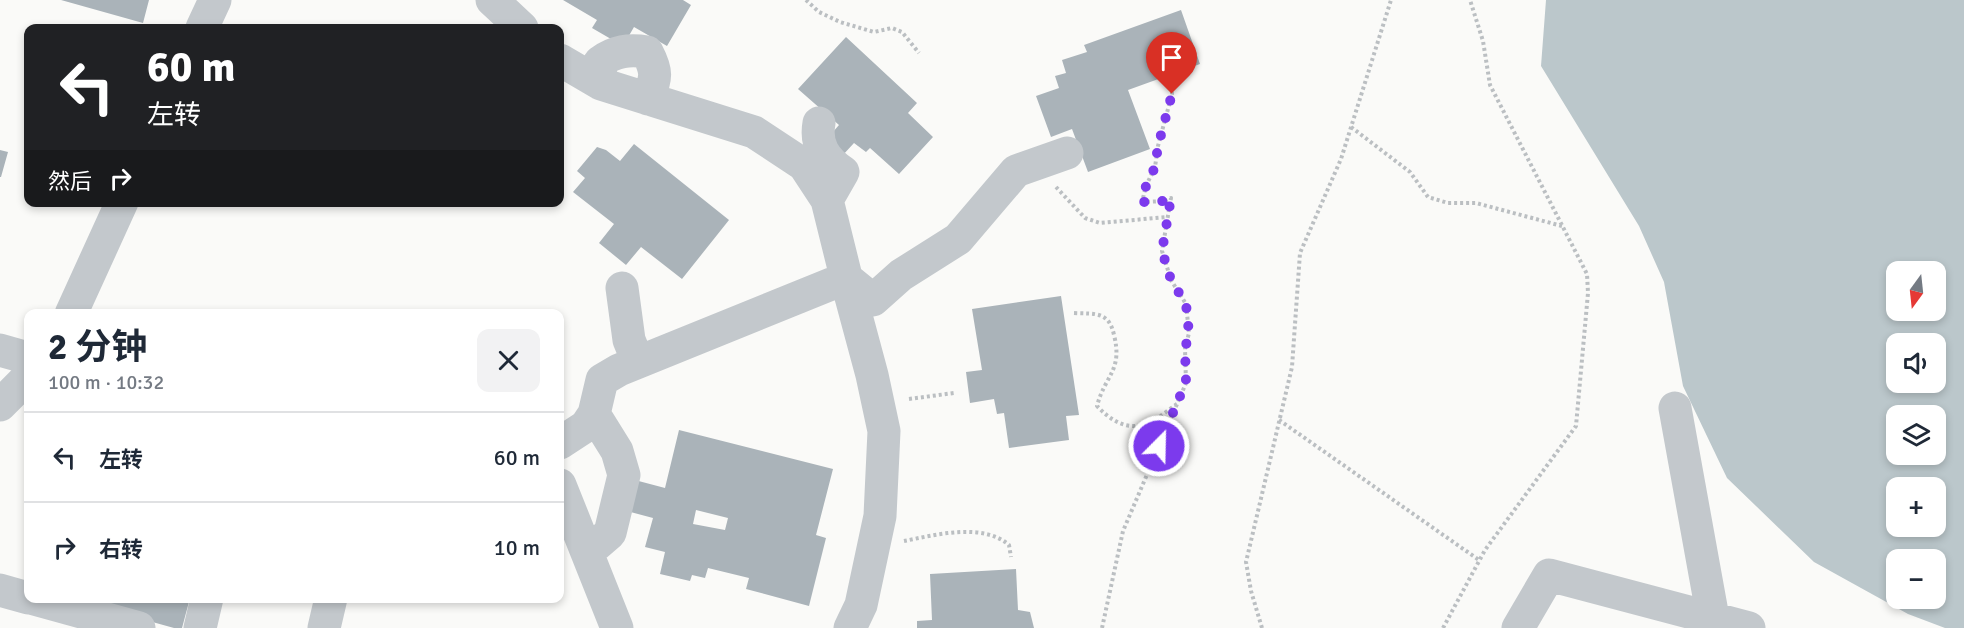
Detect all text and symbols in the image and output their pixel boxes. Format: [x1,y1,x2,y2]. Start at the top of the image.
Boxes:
pin [1146,32,1197,94]
icon: arrive [1155,41,1188,74]
text: 60 m [147,42,236,93]
icon: left [48,48,126,126]
text: 左转 [147,99,201,132]
icon: right [104,162,137,195]
text: 然后 [48,168,92,195]
north arrow [1886,261,1946,321]
map controls [1886,261,1946,609]
text: 2 分钟 [48,325,147,370]
button: close [477,329,540,392]
button: sound [1886,333,1946,393]
text: 100 m · 10:32 [48,370,164,395]
button: layers [1886,405,1946,465]
position arrow [1127,414,1191,478]
icon: left [48,441,81,474]
text: 60 m [494,444,540,471]
text: 左转 [99,446,143,473]
button: + [1886,477,1946,537]
icon: right [48,531,81,564]
text: 10 m [494,534,540,561]
text: 右转 [99,536,143,563]
button: − [1886,549,1946,609]

